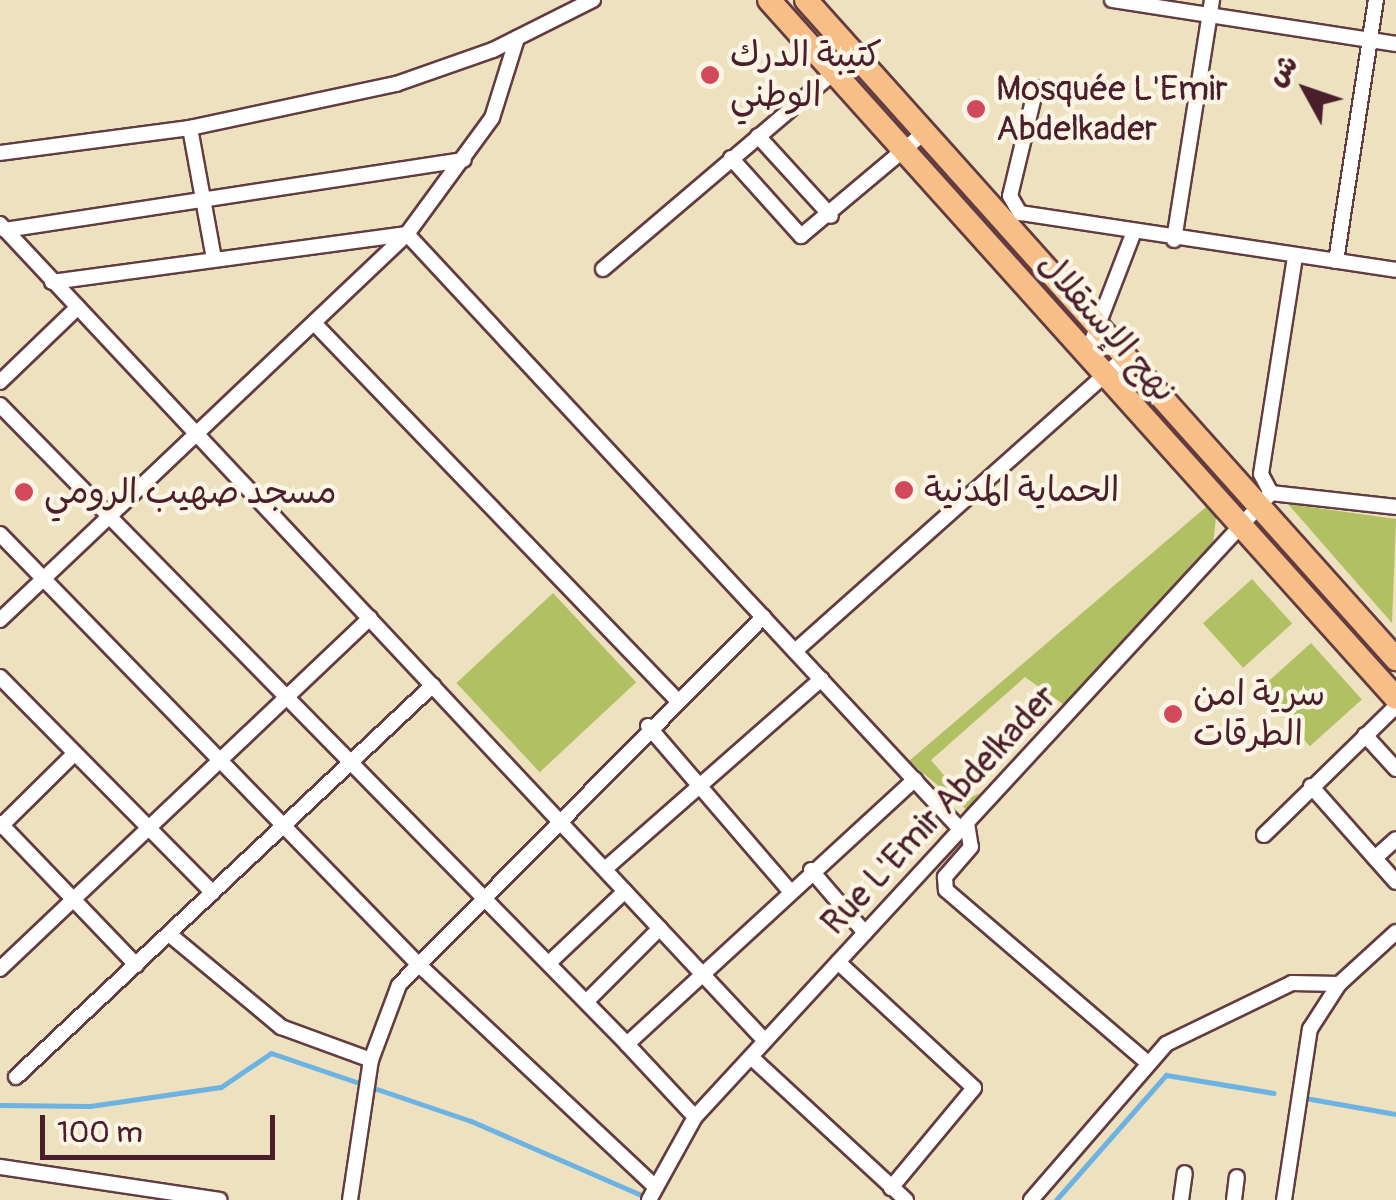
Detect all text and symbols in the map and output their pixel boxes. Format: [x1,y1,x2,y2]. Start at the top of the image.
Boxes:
place label: كتيبة الدرك الوطني [730,34,882,116]
north arrow [1256,40,1356,140]
text: ش [1259,47,1306,93]
marker: كتيبة الدرك الوطني [699,64,721,86]
place label: Mosquée L'Emir Abdelkader [996,68,1228,150]
marker: Mosquée L'Emir Abdelkader [965,98,987,120]
street label: نهج الإستقلال [1029,243,1185,411]
place label: الحماية المدنية [924,469,1119,511]
place label: مسجد صهيب الرومي [44,471,336,513]
marker: الحماية المدنية [893,479,915,501]
marker: مسجد صهيب الرومي [13,481,35,503]
place label: سرية امن الطرقات [1193,673,1325,755]
street label: Rue L'Emir Abdelkader [812,676,1066,944]
marker: سرية امن الطرقات [1162,703,1184,725]
scale bar [45,1095,280,1157]
text: 100 m [57,1114,143,1151]

